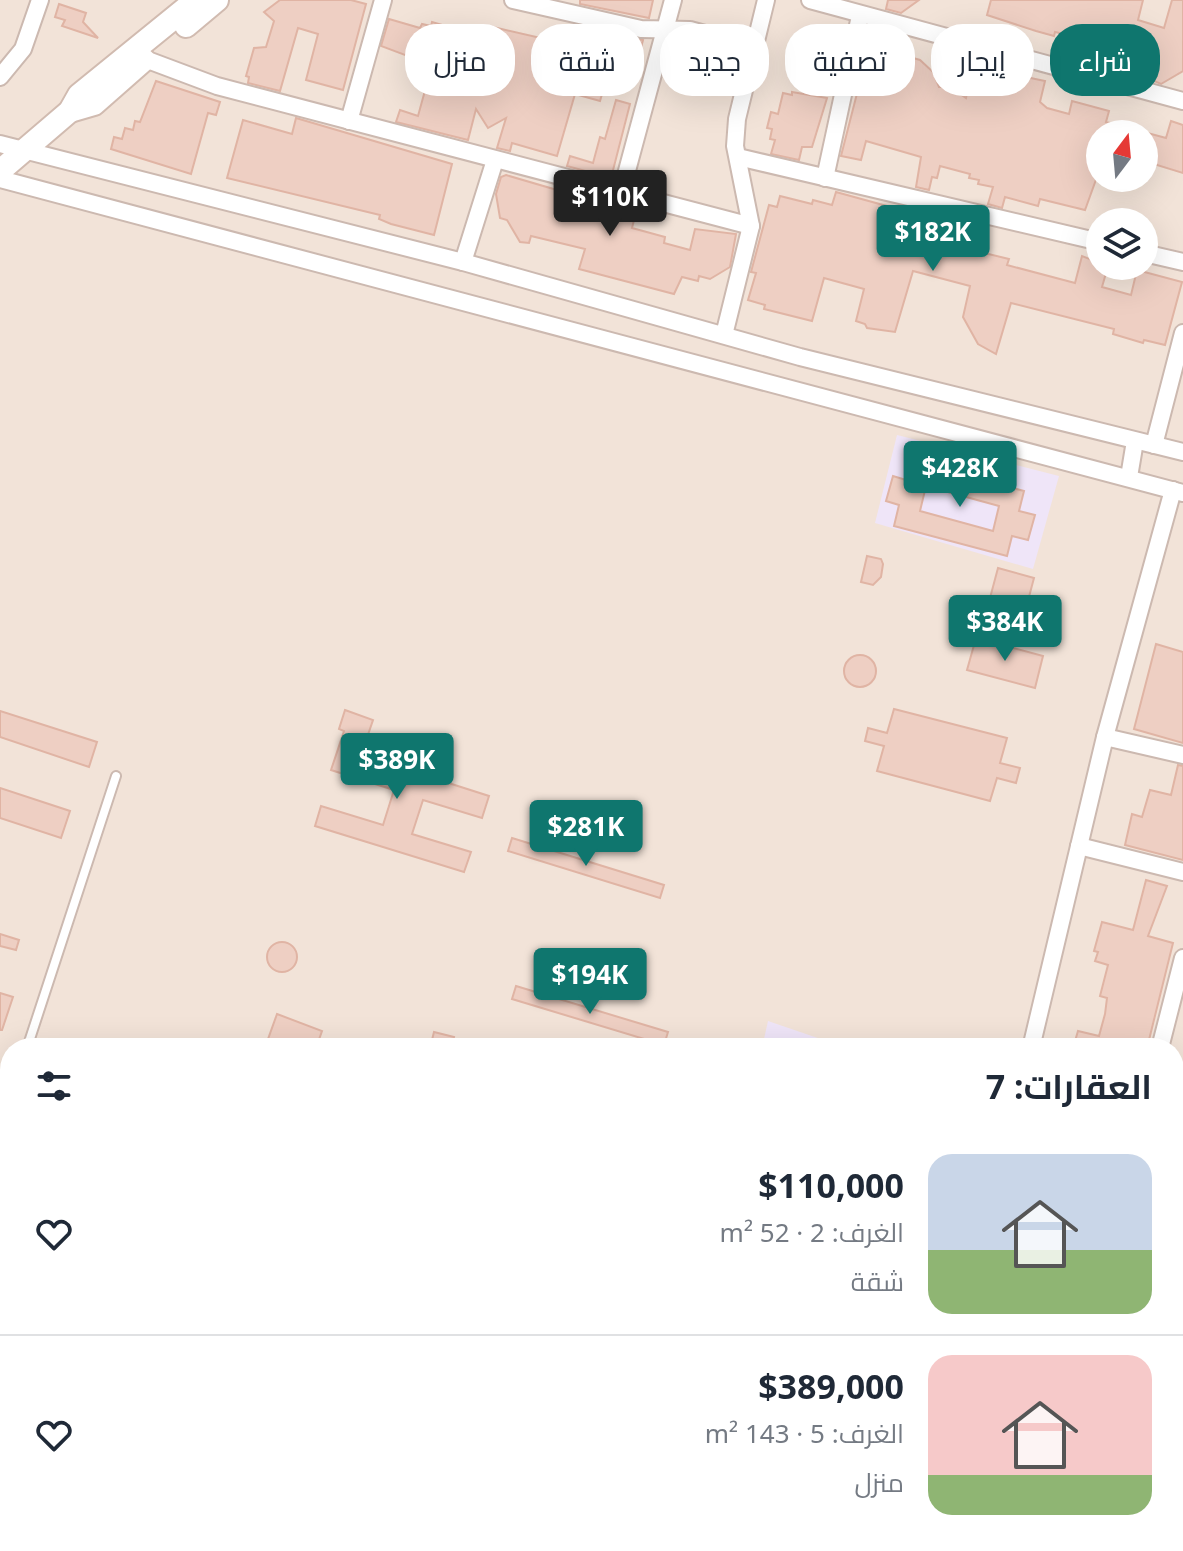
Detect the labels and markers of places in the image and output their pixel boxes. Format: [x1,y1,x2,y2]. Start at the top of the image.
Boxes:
pin: $110K [554,170,666,238]
pin: $182K [877,205,989,273]
pin: $428K [904,441,1016,509]
pin: $384K [949,595,1061,663]
pin: $389K [341,733,453,801]
pin: $281K [530,800,642,868]
pin: $194K [534,948,646,1016]

